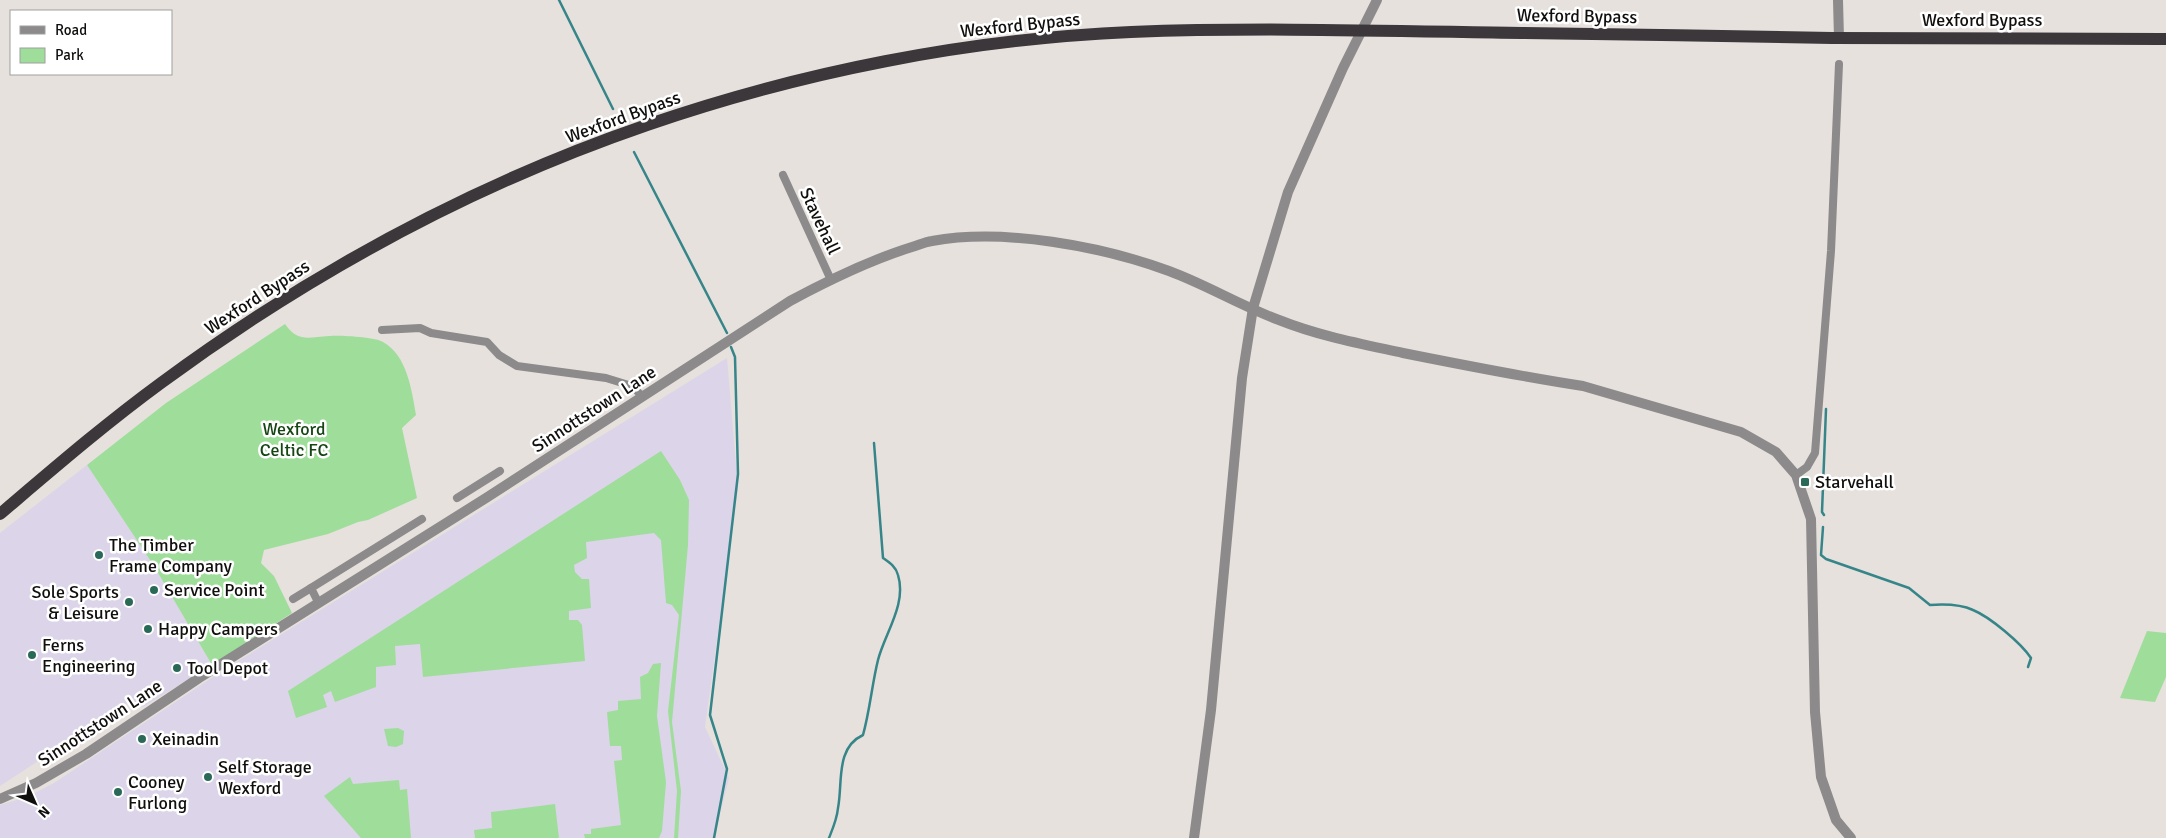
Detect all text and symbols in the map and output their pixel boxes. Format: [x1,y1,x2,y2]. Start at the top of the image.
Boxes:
street label: Wexford Bypass [1516,4,1638,28]
street label: Wexford Bypass [959,8,1081,42]
street label: Wexford Bypass [1922,9,2042,31]
legend [10,10,172,75]
text: Road [55,21,87,39]
text: Park [55,46,84,64]
street label: Wexford Bypass [563,86,684,148]
street label: Stavehall [795,184,845,258]
street label: Wexford Bypass [200,255,314,339]
street label: Sinnottstown Lane [528,361,660,457]
park label: Wexford Celtic FC [260,418,328,461]
place label: Starvehall [1815,471,1894,493]
marker: Starvehall [1799,476,1811,488]
place label: The Timber Frame Company [109,534,233,577]
marker: The Timber Frame Company [93,549,105,561]
place label: Service Point [164,579,264,601]
place label: Sole Sports & Leisure [31,581,119,624]
marker: Service Point [148,584,160,596]
marker: Sole Sports & Leisure [123,596,135,608]
place label: Happy Campers [158,618,278,640]
marker: Happy Campers [142,623,154,635]
place label: Ferns Engineering [42,634,135,677]
marker: Ferns Engineering [26,649,38,661]
place label: Tool Depot [187,657,268,679]
marker: Tool Depot [171,662,183,674]
street label: Sinnottstown Lane [34,675,166,771]
place label: Xeinadin [152,728,219,750]
marker: Xeinadin [136,733,148,745]
place label: Self Storage Wexford [218,756,312,799]
place label: Cooney Furlong [128,771,187,814]
marker: Self Storage Wexford [202,771,214,783]
north arrow [10,778,60,828]
marker: Cooney Furlong [112,786,124,798]
text: N [34,802,53,821]

